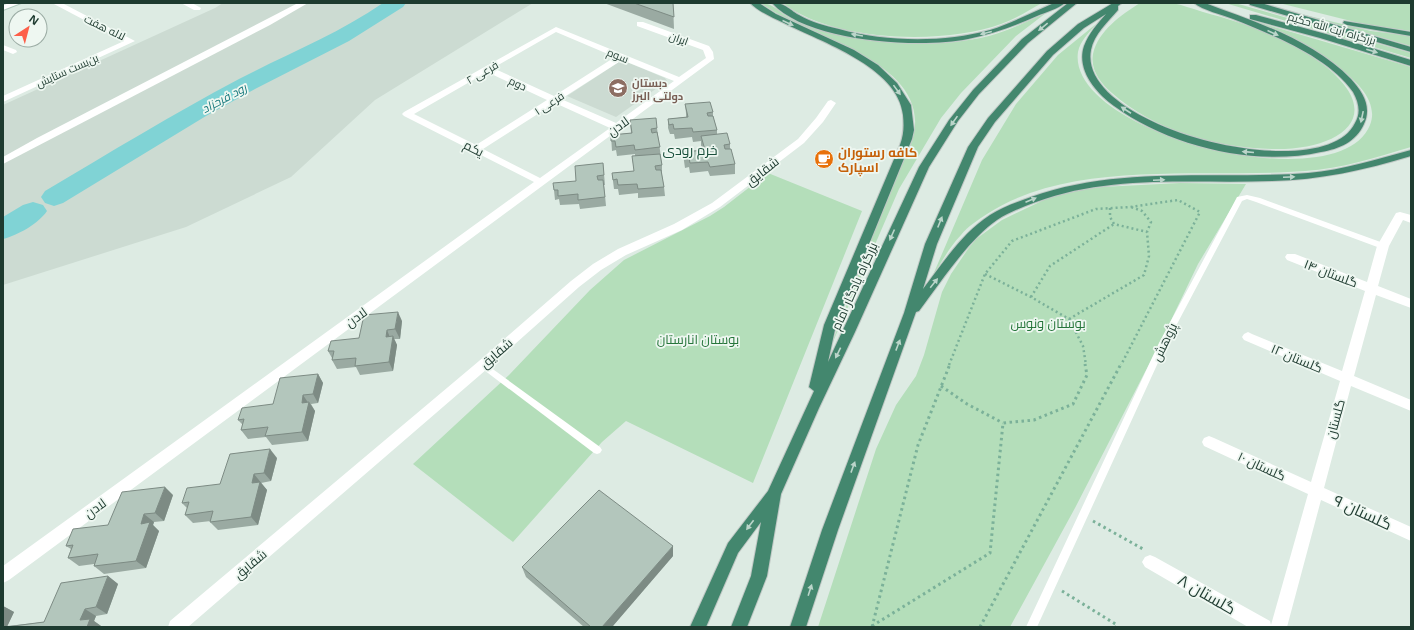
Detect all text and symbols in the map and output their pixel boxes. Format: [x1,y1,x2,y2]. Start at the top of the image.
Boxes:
north arrow [8,8,48,48]
street label: بزرگراه آیت الله حکیم [1286,8,1378,49]
text: N [26,11,42,28]
street label: لاله هفت [82,11,128,43]
one-way arrow [782,20,793,26]
one-way arrow [1037,22,1048,31]
street label: ایران [667,28,691,48]
one-way arrow [979,30,991,36]
one-way arrow [1268,30,1279,36]
one-way arrow [850,32,863,38]
street label: سوم [604,44,631,67]
one-way arrow [1367,48,1379,54]
street label: بن‌بست ستایش [33,49,101,90]
street label: فرعی ۲ [463,57,501,87]
street label: دوم [506,72,529,95]
place label: دبستان دولتی البرز [631,75,683,104]
school or university icon: دبستان دولتی البرز [607,77,629,99]
water label: رود فرحزاد [198,79,250,117]
one-way arrow [893,84,901,95]
street label: فرعی ۱ [531,88,567,118]
one-way arrow [1121,106,1131,114]
one-way arrow [1359,110,1365,123]
street label: لادن [603,112,633,140]
one-way arrow [950,116,958,127]
street label: یکم [460,135,488,162]
district label: خرم رودی [663,140,718,160]
place label: کافه رستوران اسپارک [838,143,917,177]
cafe icon: کافه رستوران اسپارک [813,148,835,170]
one-way arrow [1242,148,1254,155]
street label: شقایق [741,152,783,190]
one-way arrow [1283,174,1296,180]
one-way arrow [1153,176,1165,183]
one-way arrow [1026,197,1037,203]
one-way arrow [937,217,943,228]
one-way arrow [889,229,895,241]
street label: بزرگراه یادگار امام [827,239,882,333]
street label: گلستان ۱۴ [1301,255,1361,291]
one-way arrow [930,277,939,288]
street label: لادن [341,303,371,331]
park label: بوستان ونوس [1010,314,1086,332]
street label: پژوهش [1147,319,1182,365]
park label: بوستان انارستان [657,330,739,348]
street label: شقایق [476,334,516,372]
one-way arrow [895,339,901,351]
street label: گلستان ۱۲ [1268,339,1326,377]
one-way arrow [835,348,841,359]
street label: گلستان [1321,397,1349,441]
street label: گلستان ۱۰ [1235,447,1289,485]
one-way arrow [850,461,856,473]
street label: گلستان ۹ [1330,489,1396,535]
street label: لادن [80,494,110,522]
one-way arrow [746,520,755,531]
street label: شقایق [230,545,270,583]
street label: گلستان ۸ [1174,569,1240,619]
one-way arrow [807,584,813,596]

